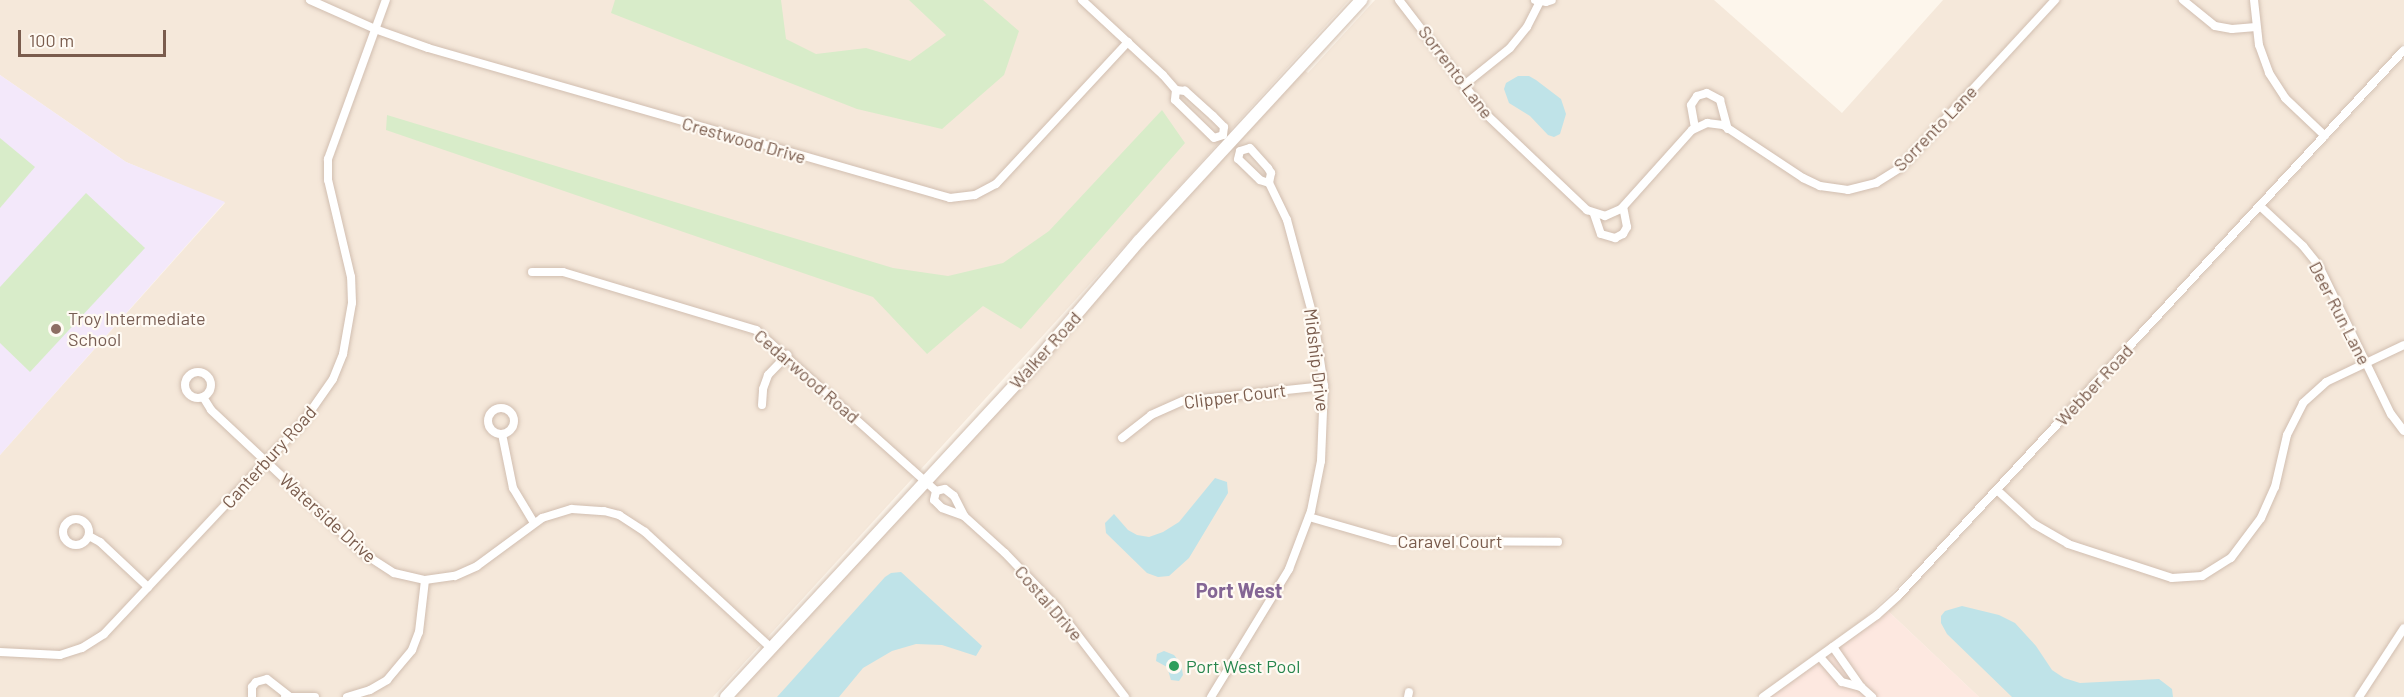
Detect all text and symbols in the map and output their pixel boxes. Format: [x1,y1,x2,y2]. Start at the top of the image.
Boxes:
scale bar [21,18,170,56]
street label: Sorrento Lane [1414,21,1498,123]
text: 100 m [29,29,74,51]
street label: Sorrento Lane [1889,81,1981,175]
street label: Crestwood Drive [680,112,808,168]
street label: Deer Run Lane [2305,258,2375,368]
street label: Walker Road [1005,307,1085,393]
street label: Midship Drive [1300,307,1334,413]
place label: Troy Intermediate School [68,308,206,350]
marker: Troy Intermediate School [49,322,63,336]
street label: Cedarwood Road [750,325,864,427]
street label: Webber Road [2051,340,2137,430]
street label: Clipper Court [1183,379,1287,413]
street label: Canterbury Road [217,401,321,513]
street label: Waterside Drive [275,469,381,567]
street label: Caravel Court [1398,530,1502,552]
street label: Costal Drive [1010,561,1088,645]
district label: Port West [1196,578,1282,602]
place label: Port West Pool [1186,655,1300,677]
marker: Port West Pool [1167,659,1181,673]

